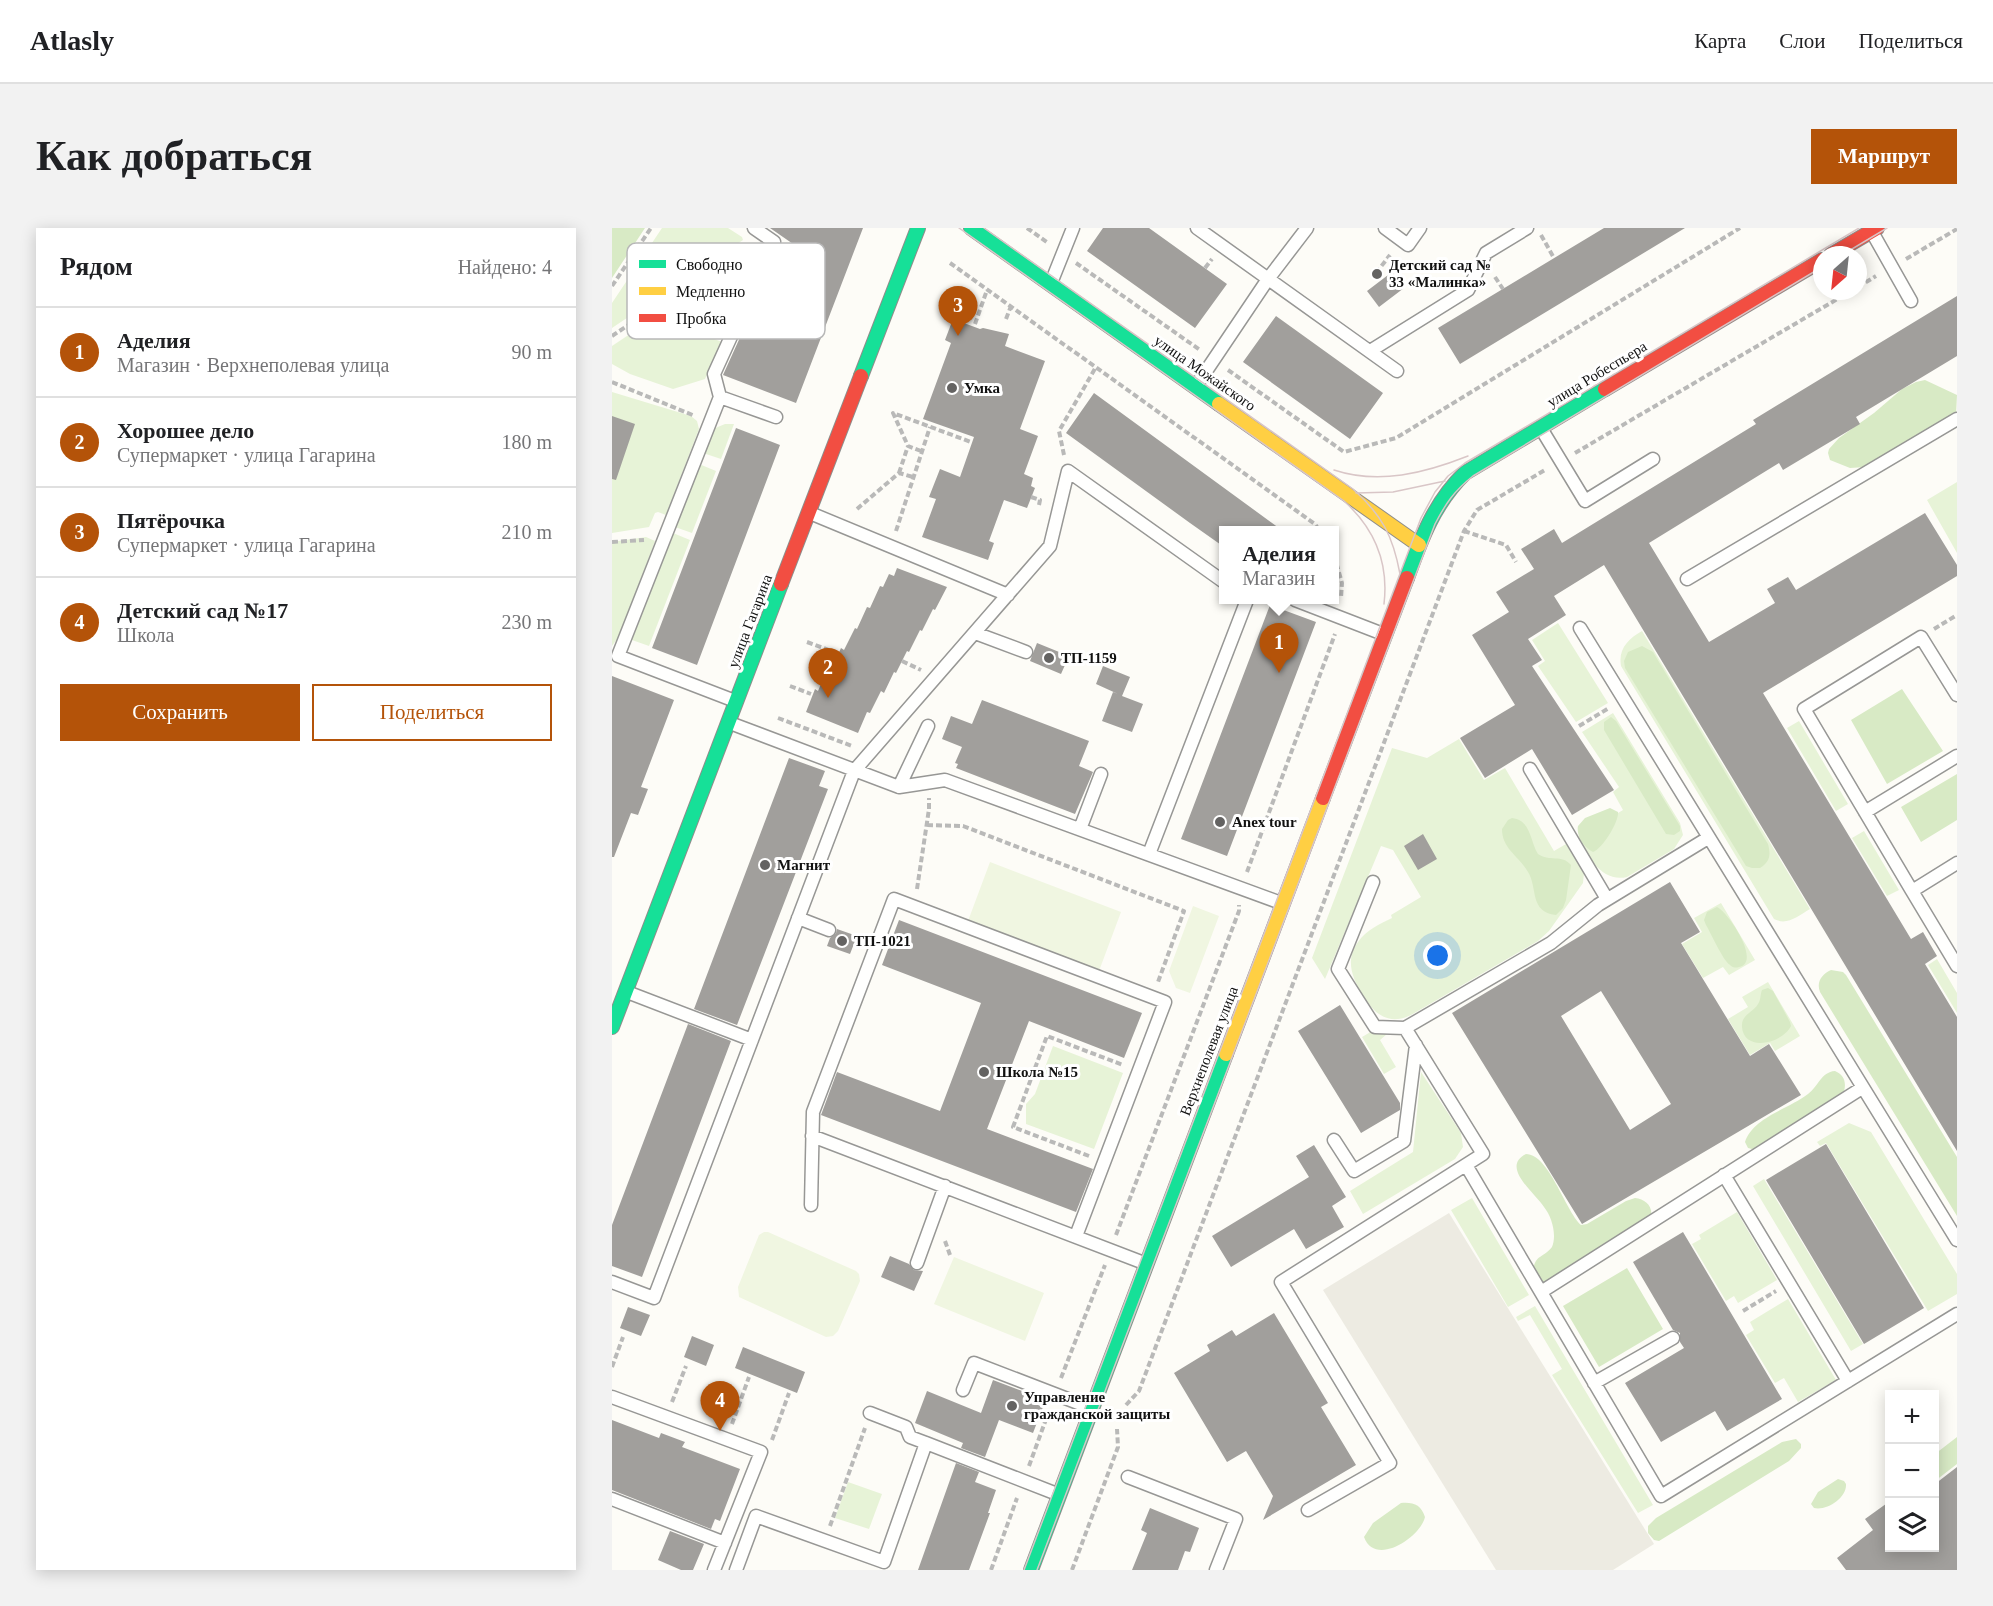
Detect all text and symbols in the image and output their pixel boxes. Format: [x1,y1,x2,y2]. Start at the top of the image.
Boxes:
text: Atlasly [30,25,114,56]
text: Карта [1694,29,1746,53]
text: Слои [1779,29,1825,53]
text: Поделиться [1858,29,1963,53]
button: Маршрут [1811,129,1957,184]
text: Как добраться [36,133,312,179]
legend [627,243,825,339]
north arrow [1813,246,1867,300]
text: Рядом [60,252,133,281]
text: Найдено: 4 [458,256,552,278]
text: Свободно [676,256,743,274]
place label: Детский сад № 33 «Малинка» [1389,257,1491,290]
marker: Детский сад № 33 «Малинка» [1370,267,1384,281]
text: Медленно [676,283,745,301]
pin: 3 [938,286,978,336]
text: Пробка [676,310,726,328]
text: Аделия [117,328,191,353]
street label: улица Можайского [1151,332,1259,414]
street label: улица Робеспьера [1544,338,1650,410]
text: 1 [75,341,85,363]
text: 90 m [511,341,552,363]
text: Магазин · Верхнеполевая улица [117,354,389,376]
place label: Умка [964,380,1000,396]
marker: Умка [945,381,959,395]
text: Хорошее дело [117,418,254,443]
text: 2 [75,431,85,453]
text: 180 m [501,431,552,453]
text: Супермаркет · улица Гагарина [117,444,376,466]
text: Пятёрочка [117,508,225,533]
text: 3 [75,521,85,543]
text: 210 m [501,521,552,543]
popup [1219,526,1339,604]
text: Супермаркет · улица Гагарина [117,534,376,556]
text: Аделия [1242,541,1316,566]
text: Магазин [1242,567,1315,589]
street label: улица Гагарина [725,572,775,670]
text: Детский сад №17 [117,598,288,623]
text: 4 [75,611,85,633]
text: 230 m [501,611,552,633]
text: Школа [117,624,174,646]
pin: 1 [1260,624,1298,673]
pin: 2 [808,648,848,698]
place label: ТП-1159 [1061,650,1117,666]
marker: ТП-1159 [1042,651,1056,665]
button: Сохранить [60,684,300,741]
button: Поделиться [312,684,552,741]
place label: Anex tour [1232,814,1297,830]
marker: Anex tour [1213,815,1227,829]
place label: Магнит [777,857,831,873]
marker: Магнит [758,858,772,872]
place label: ТП-1021 [854,933,911,949]
marker: ТП-1021 [835,934,849,948]
your location [1423,941,1452,970]
street label: Верхнеполевая улица [1177,984,1241,1118]
place label: Школа №15 [996,1064,1078,1080]
marker: Школа №15 [977,1065,991,1079]
pin: 4 [700,1382,740,1431]
place label: Управление гражданской защиты [1024,1389,1170,1422]
map controls [1885,1390,1939,1552]
button: + [1885,1390,1939,1444]
marker: Управление гражданской защиты [1005,1399,1019,1413]
button: − [1885,1444,1939,1498]
button: layers [1885,1498,1939,1552]

